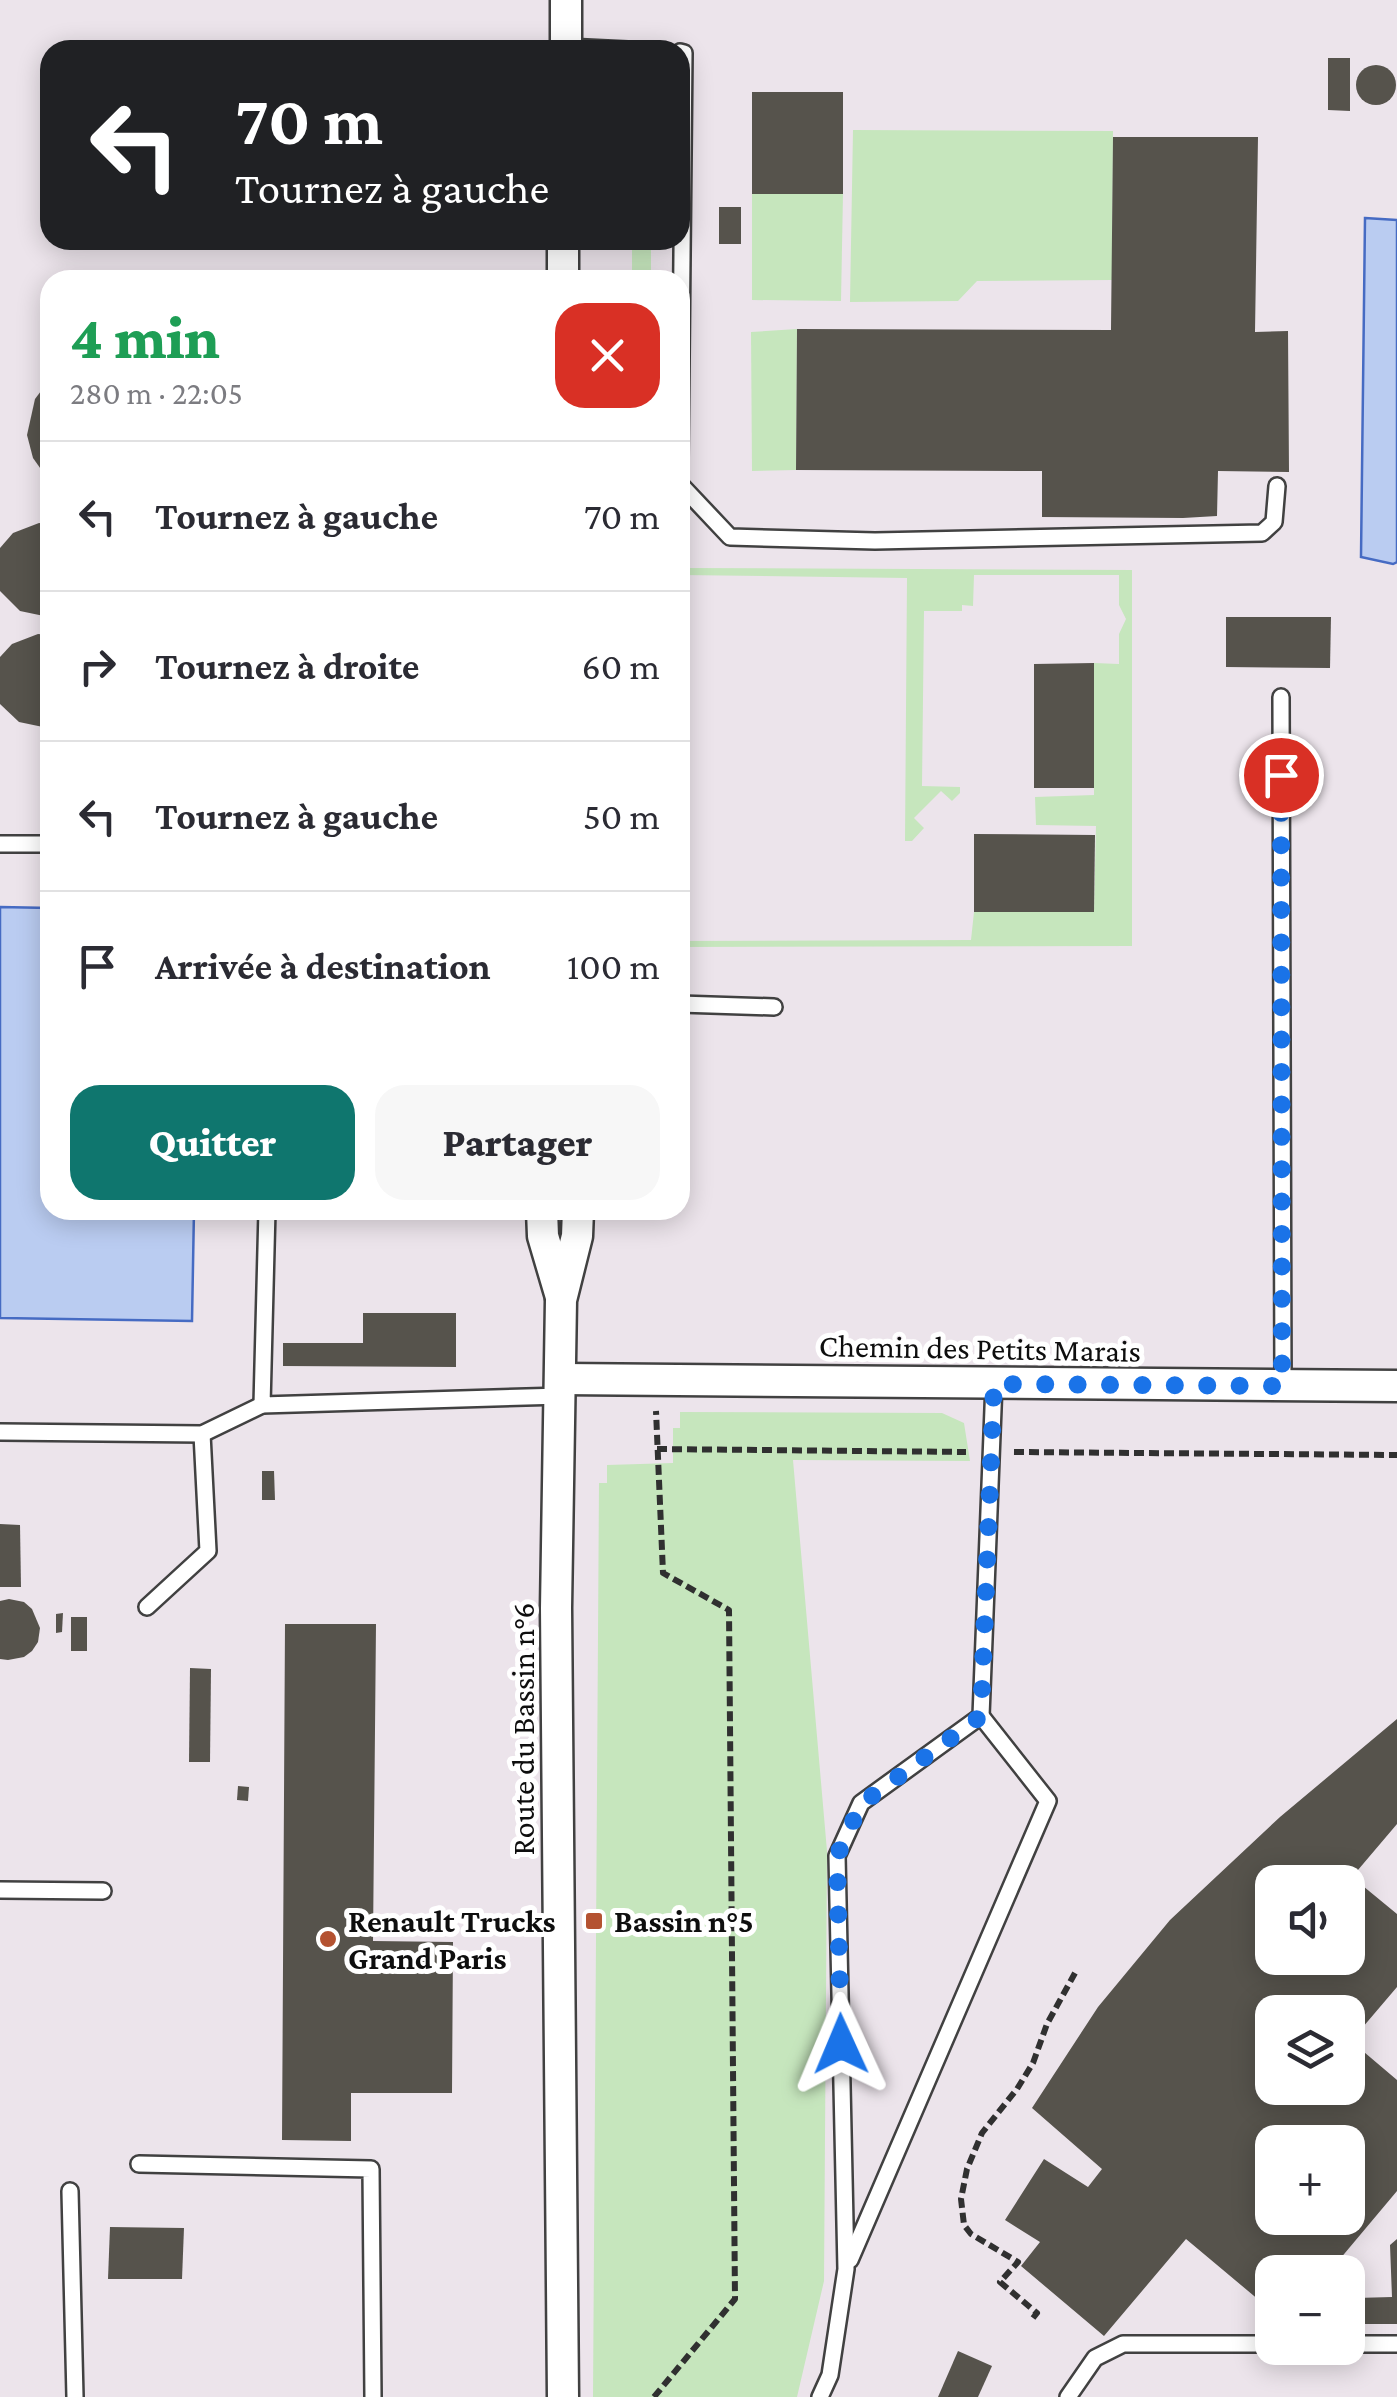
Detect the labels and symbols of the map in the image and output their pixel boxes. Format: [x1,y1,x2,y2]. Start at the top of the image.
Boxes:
pin [1239,733,1324,818]
street label: Chemin des Petits Marais [819,1327,1141,1369]
street label: Route du Bassin n°6 [505,1602,541,1856]
place label: Renault Trucks Grand Paris [348,1903,556,1976]
place label: Bassin n°5 [614,1903,754,1939]
marker: Bassin n°5 [583,1910,605,1932]
marker: Renault Trucks Grand Paris [317,1928,339,1950]
position arrow [789,1992,893,2096]

